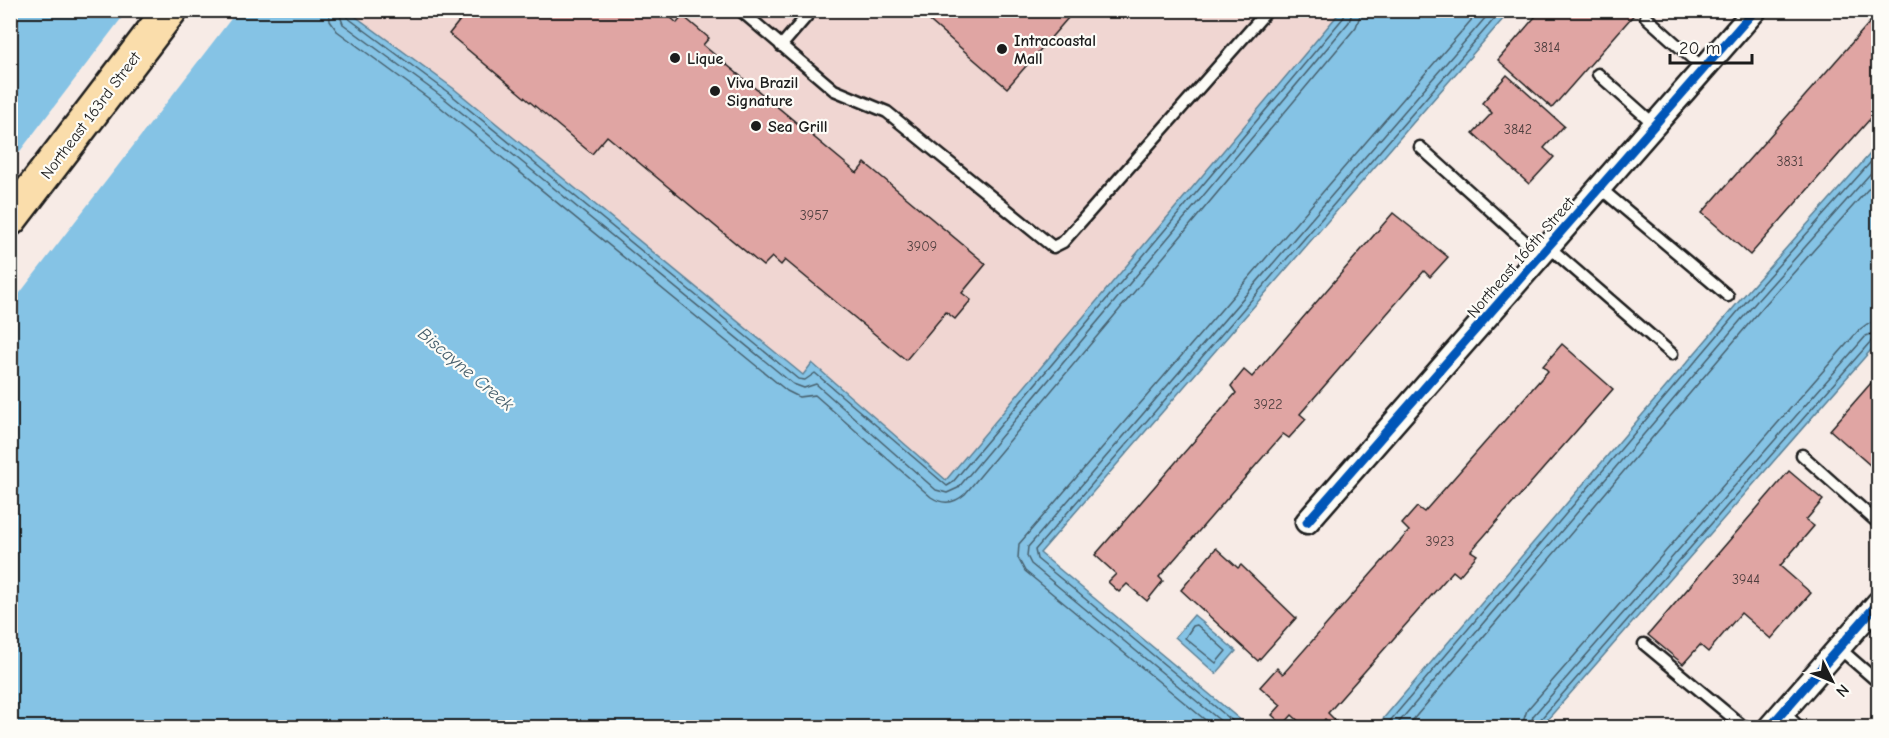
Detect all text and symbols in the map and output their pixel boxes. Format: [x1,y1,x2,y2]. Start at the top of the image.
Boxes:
scale bar [1670,27,1752,65]
place label: Intracoastal Mall [1014,32,1096,68]
text: 20 m [1679,38,1720,59]
house number: 3814 [1534,39,1561,56]
marker: Intracoastal Mall [995,42,1009,56]
street label: Northeast 163rd Street [37,48,145,183]
place label: Lique [687,50,724,68]
marker: Lique [668,51,682,65]
place label: Viva Brazil Signature [727,74,798,110]
marker: Viva Brazil Signature [708,84,722,98]
place label: Sea Grill [768,118,828,136]
marker: Sea Grill [749,119,763,133]
house number: 3842 [1504,121,1532,138]
house number: 3831 [1777,153,1803,170]
street label: Northeast 166th Street [1464,193,1578,322]
house number: 3957 [800,207,829,224]
house number: 3909 [907,238,937,255]
water label: Biscayne Creek [414,323,518,416]
house number: 3922 [1253,396,1283,413]
house number: 3923 [1426,533,1454,550]
house number: 3944 [1732,571,1760,588]
north arrow [1802,651,1862,711]
text: N [1832,681,1852,701]

